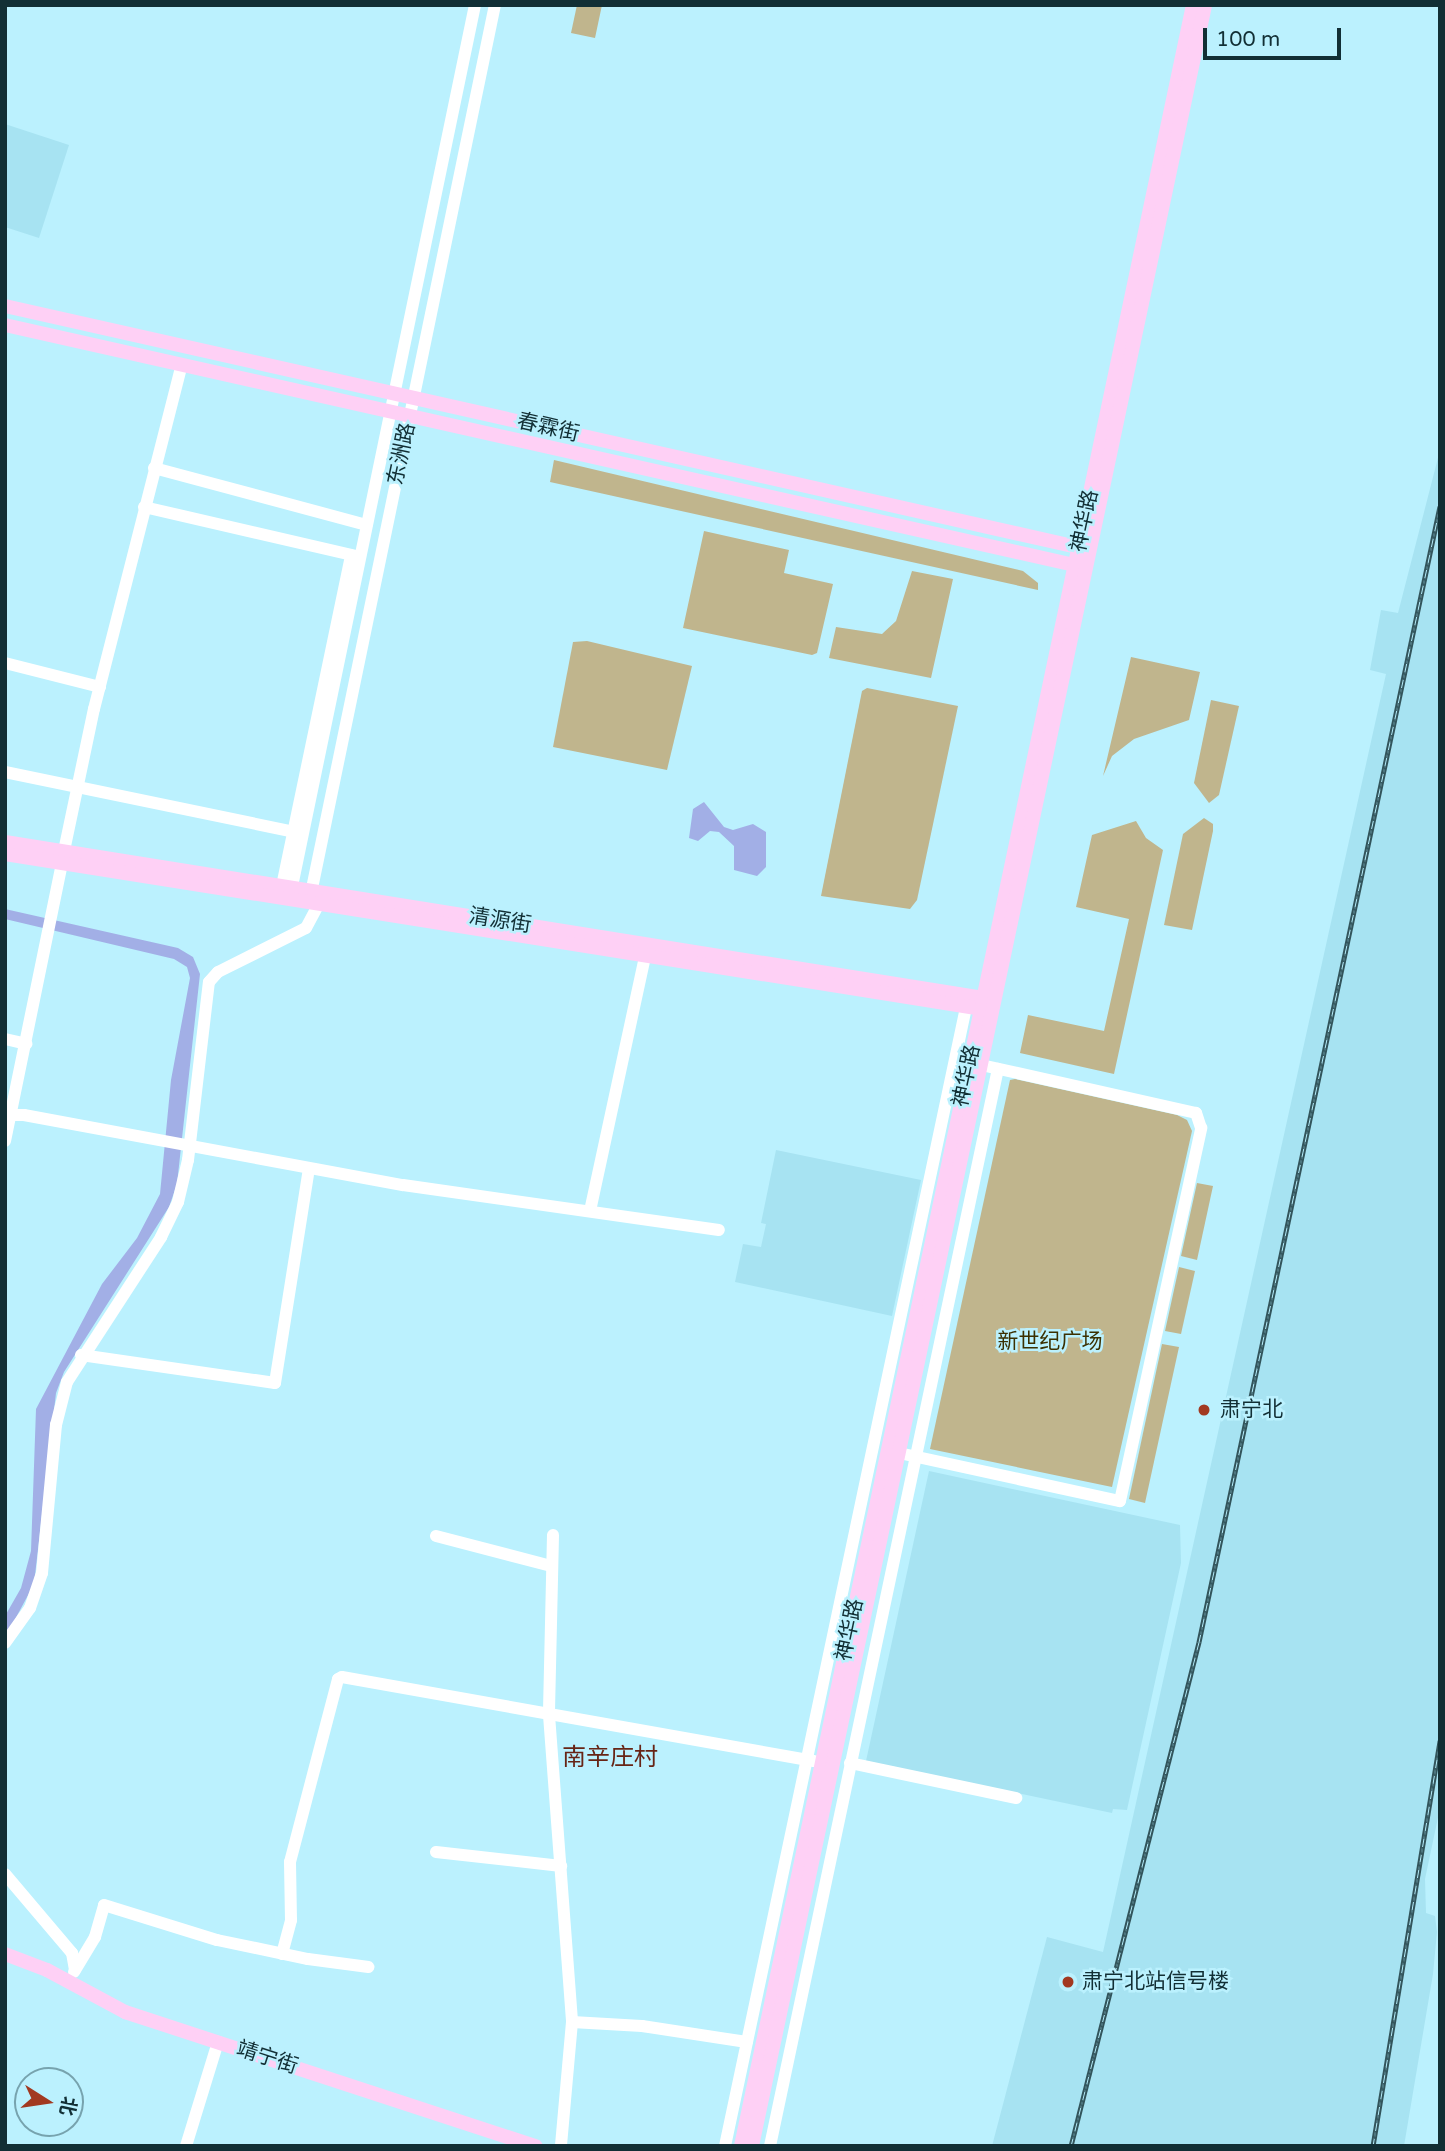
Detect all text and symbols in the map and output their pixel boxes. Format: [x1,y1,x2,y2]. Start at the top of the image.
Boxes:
scale bar [1207,14,1345,58]
text: 100 m [1216,27,1280,52]
street label: 春霖街 [514,409,582,447]
street label: 东洲路 [383,421,421,487]
street label: 神华路 [1066,488,1104,554]
street label: 清源街 [467,904,533,938]
street label: 神华路 [948,1043,986,1109]
park label: 新世纪广场 [998,1329,1102,1355]
place label: 肃宁北 [1220,1397,1283,1423]
marker: 肃宁北 [1194,1400,1214,1420]
street label: 神华路 [831,1597,869,1663]
district label: 南辛庄村 [562,1744,658,1772]
place label: 肃宁北站信号楼 [1082,1969,1229,1995]
marker: 肃宁北站信号楼 [1060,1974,1076,1990]
street label: 靖宁街 [233,2036,301,2080]
north arrow [14,2067,84,2137]
text: 北 [55,2094,80,2118]

